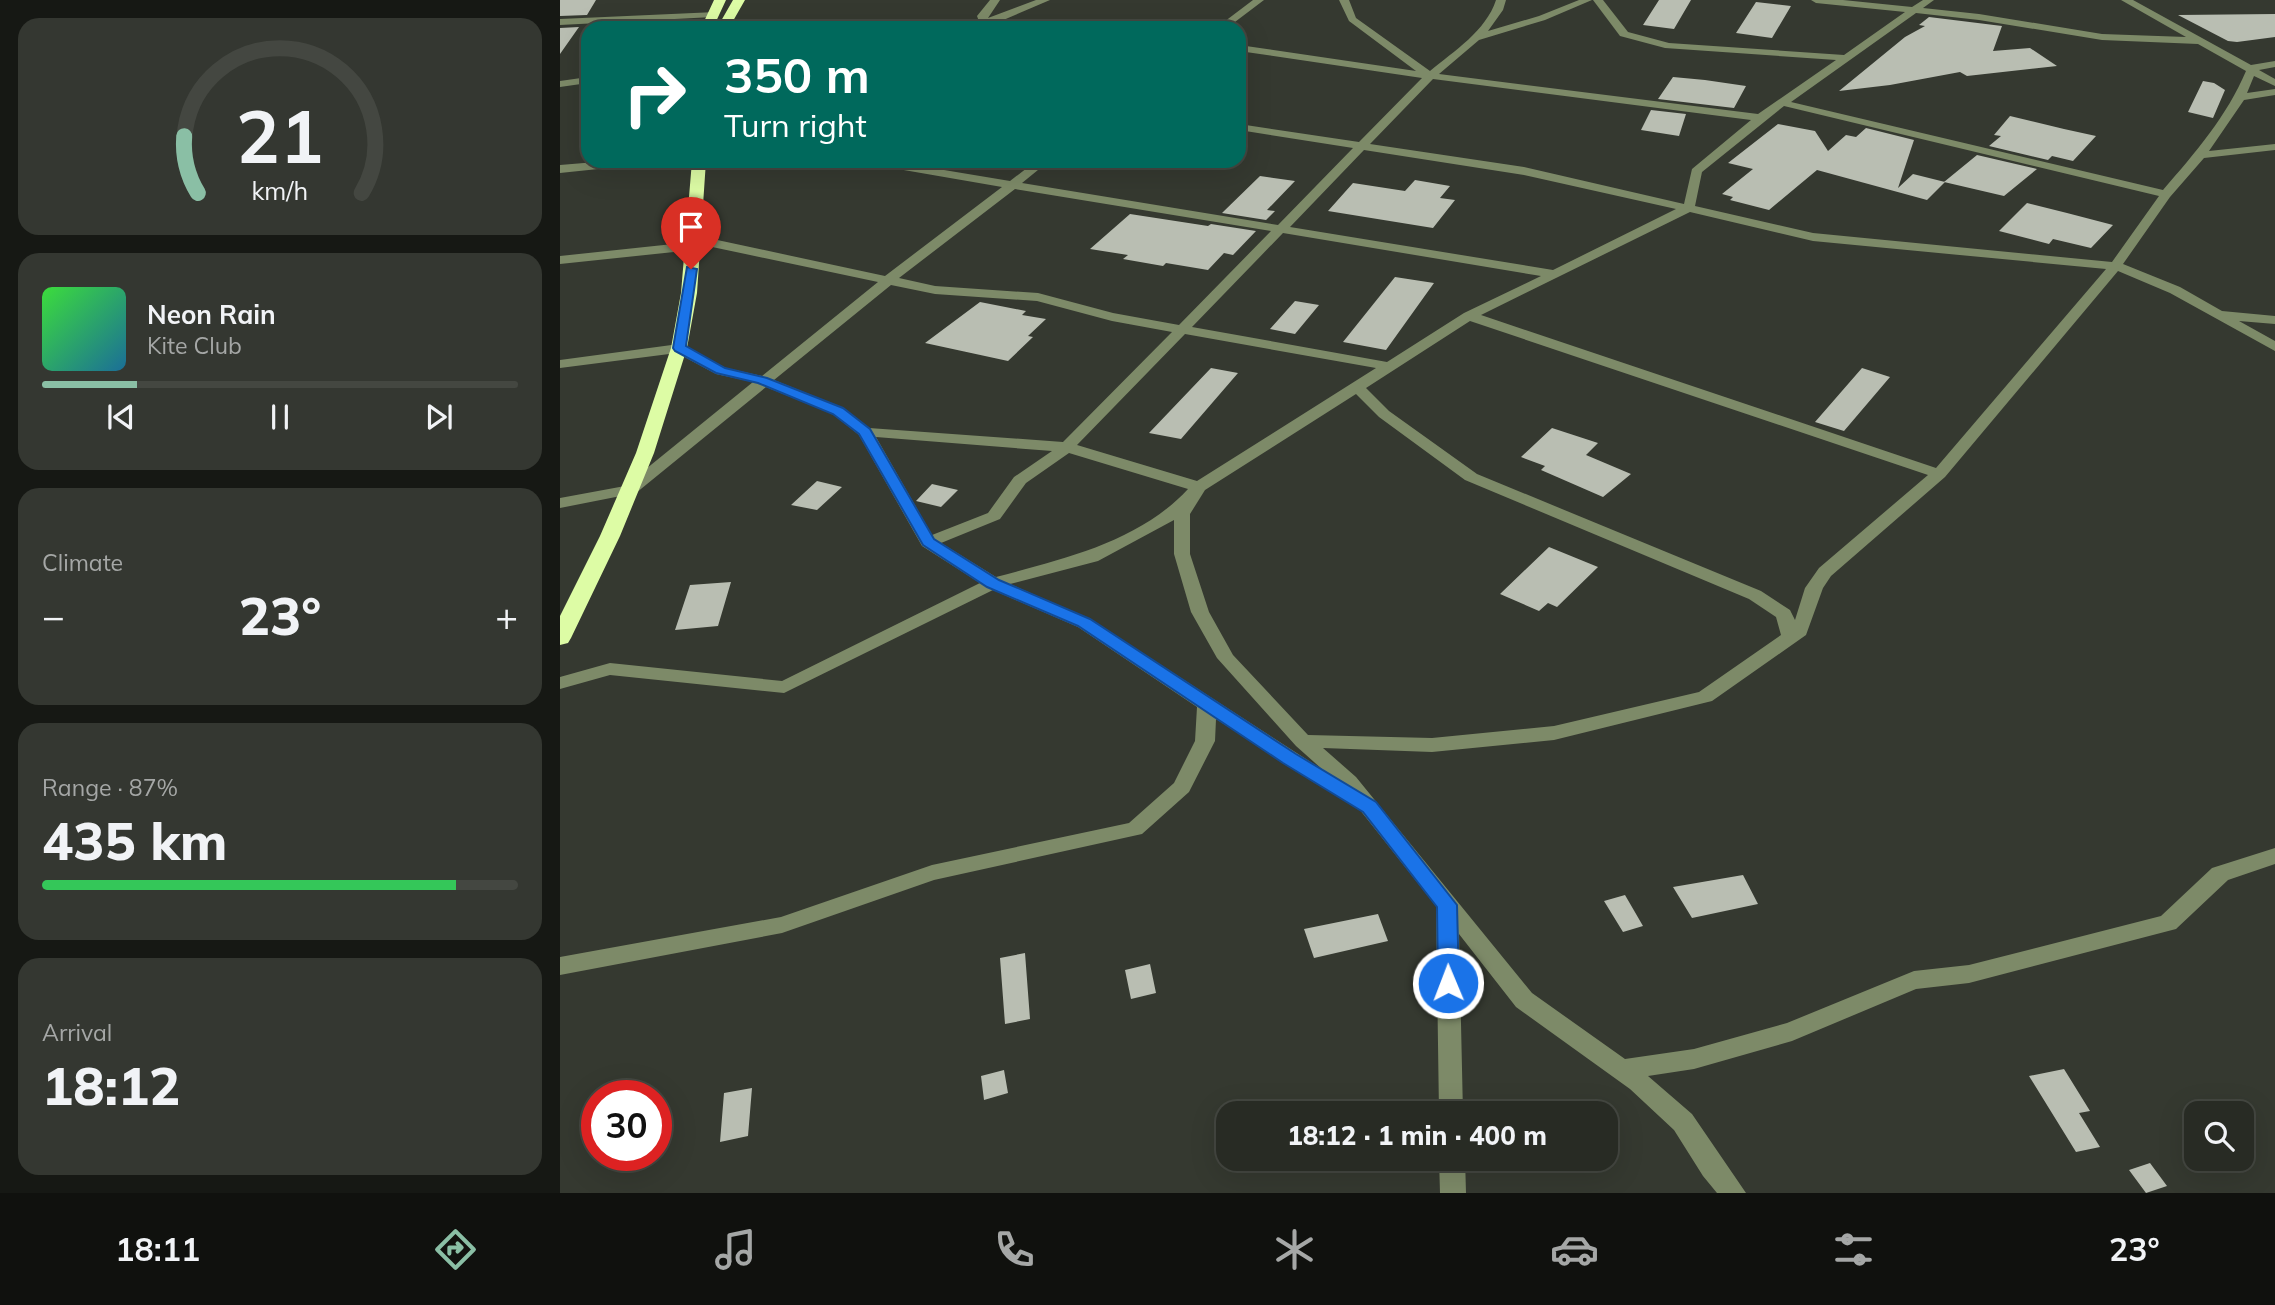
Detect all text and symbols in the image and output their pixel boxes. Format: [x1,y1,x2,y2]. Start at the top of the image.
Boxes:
text: 350 m [724,44,870,105]
icon: right [609,49,700,140]
text: 21 [236,90,324,181]
text: Turn right [724,105,867,145]
text: km/h [252,174,308,205]
pin [661,197,721,269]
icon: arrive [672,208,710,246]
text: Neon Rain [147,298,276,331]
text: Kite Club [147,331,242,360]
icon: previous [102,398,140,436]
icon: pause [261,398,299,436]
icon: next [420,398,458,436]
text: Climate [42,548,123,577]
text: 23° [239,583,321,648]
text: − [42,592,65,640]
text: + [495,592,518,640]
text: Range · 87% [42,773,178,802]
text: 435 km [42,808,227,873]
position arrow [1411,946,1485,1020]
text: Arrival [42,1018,112,1047]
text: 18:12 [42,1053,180,1118]
speed limit sign: 30 [581,1080,672,1171]
map controls [2184,1101,2254,1171]
button: search [2184,1101,2254,1171]
text: 18:12 · 1 min · 400 m [1287,1119,1547,1152]
icon: directions [431,1225,480,1274]
icon: music [711,1225,760,1274]
icon: phone [990,1225,1039,1274]
icon: climate [1270,1225,1319,1274]
icon: car [1550,1225,1599,1274]
icon: filters [1829,1225,1878,1274]
text: 18:11 [115,1229,200,1269]
text: 23° [2109,1229,2160,1269]

